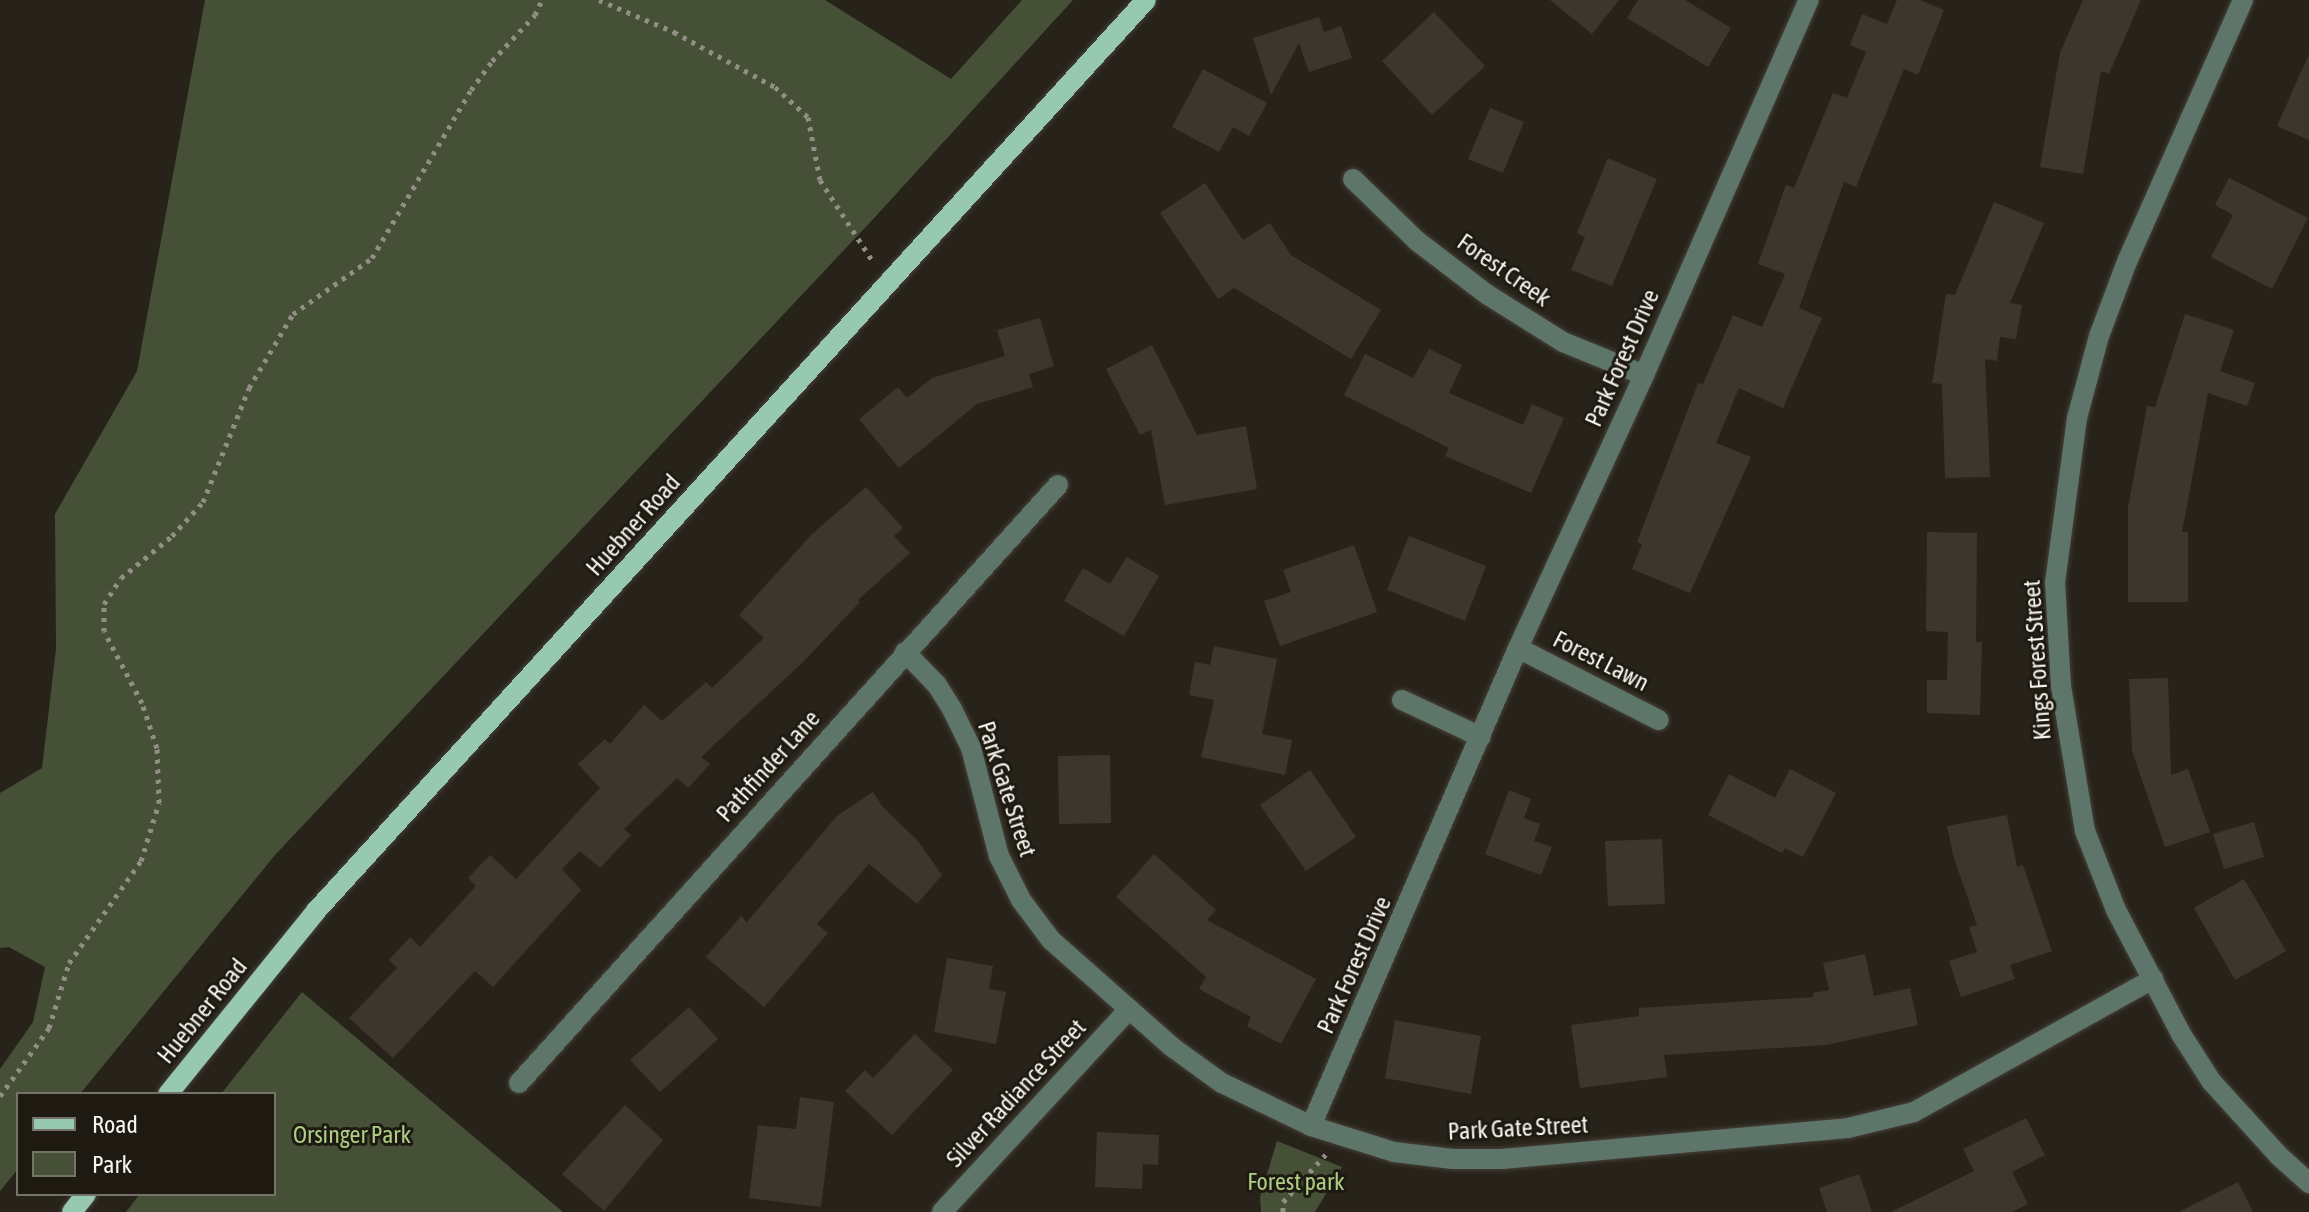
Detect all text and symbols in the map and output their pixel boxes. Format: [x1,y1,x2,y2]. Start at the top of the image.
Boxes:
street label: Forest Creek [1452,227,1556,313]
street label: Park Forest Drive [1579,285,1665,431]
street label: Huebner Road [580,468,686,582]
street label: Kings Forest Street [2017,579,2057,741]
street label: Forest Lawn [1548,625,1654,697]
street label: Pathfinder Lane [710,704,826,828]
street label: Park Gate Street [972,718,1042,860]
street label: Park Forest Drive [1311,892,1397,1038]
street label: Huebner Road [151,953,253,1069]
street label: Silver Radiance Street [940,1013,1092,1173]
legend [16,1092,276,1196]
street label: Park Gate Street [1447,1110,1589,1146]
text: Road [92,1111,138,1138]
park label: Orsinger Park [293,1121,411,1149]
text: Park [92,1151,132,1178]
park label: Forest park [1247,1168,1345,1196]

